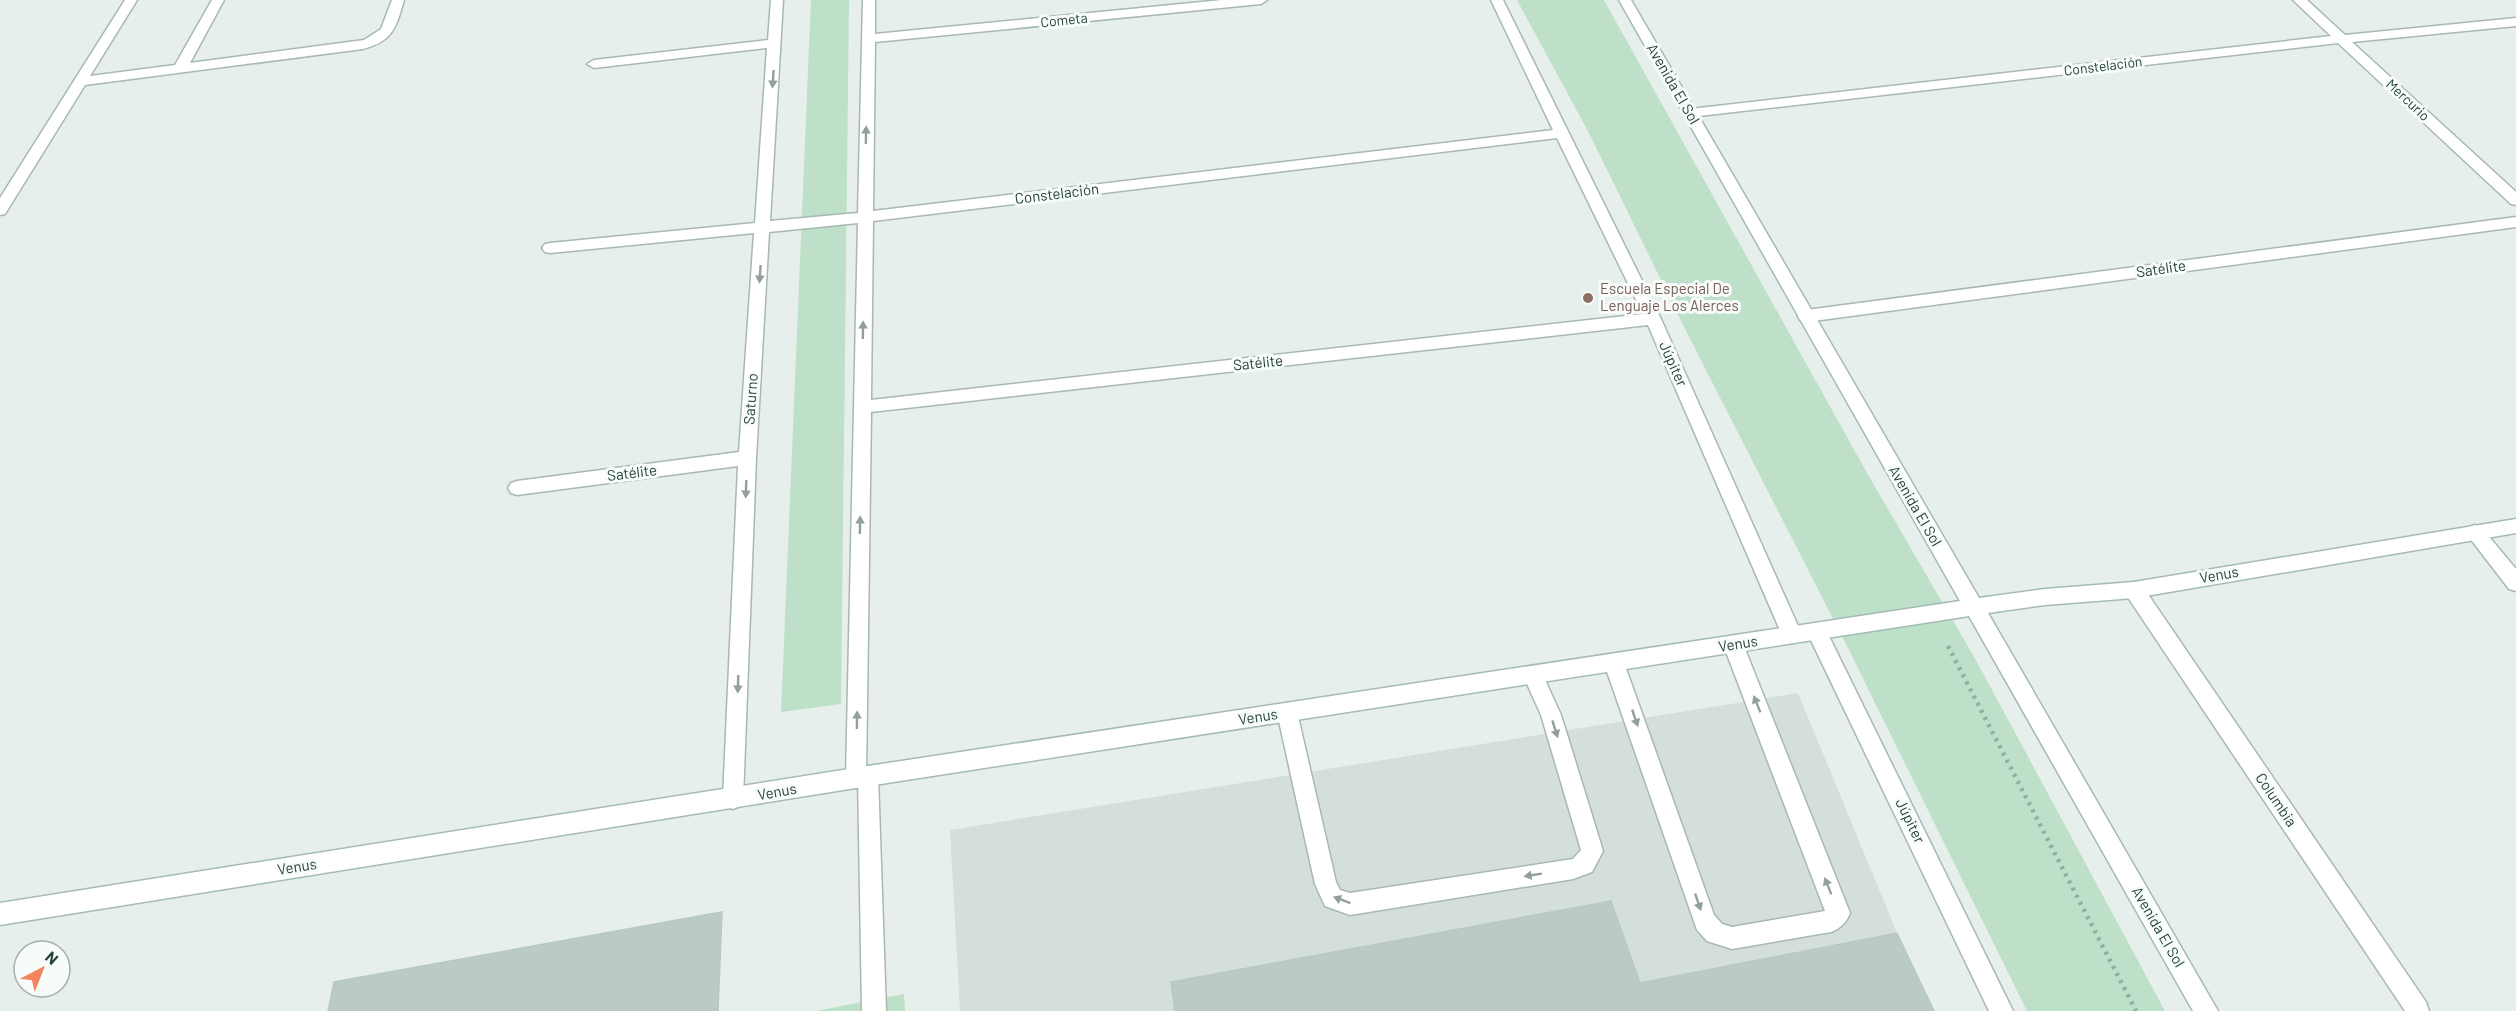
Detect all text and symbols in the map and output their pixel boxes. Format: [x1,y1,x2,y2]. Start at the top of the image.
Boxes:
street label: Cometa [1040,9,1088,30]
street label: Avenida El Sol [1644,40,1704,127]
street label: Constelación [2063,52,2143,79]
one-way arrow [768,70,778,89]
street label: Mercurio [2383,75,2434,124]
one-way arrow [862,125,871,144]
street label: Constelación [1014,179,1100,207]
street label: Satélite [2135,256,2187,280]
one-way arrow [755,264,764,283]
place label: Escuela Especial De Lenguaje Los Alerces [1600,279,1739,314]
marker: Escuela Especial De Lenguaje Los Alerces [1581,291,1595,305]
one-way arrow [859,320,868,339]
street label: Júpiter [1656,338,1692,389]
street label: Satélite [1232,350,1284,374]
street label: Saturno [739,373,761,425]
street label: Satélite [606,460,658,484]
street label: Avenida El Sol [1886,462,1946,549]
one-way arrow [741,480,750,499]
one-way arrow [856,515,865,534]
street label: Venus [2198,562,2240,586]
street label: Venus [1717,631,1759,655]
one-way arrow [733,675,742,694]
one-way arrow [1752,695,1762,713]
street label: Venus [1237,704,1279,728]
one-way arrow [1630,709,1640,727]
one-way arrow [852,710,862,729]
one-way arrow [1551,720,1560,738]
street label: Columbia [2252,769,2301,830]
street label: Venus [756,779,798,803]
street label: Júpiter [1892,795,1930,846]
street label: Venus [276,854,318,878]
one-way arrow [1524,871,1543,880]
one-way arrow [1823,876,1833,894]
street label: Avenida El Sol [2129,883,2189,970]
one-way arrow [1694,893,1704,911]
one-way arrow [1332,895,1350,905]
north arrow [12,939,72,999]
text: N [42,947,63,968]

